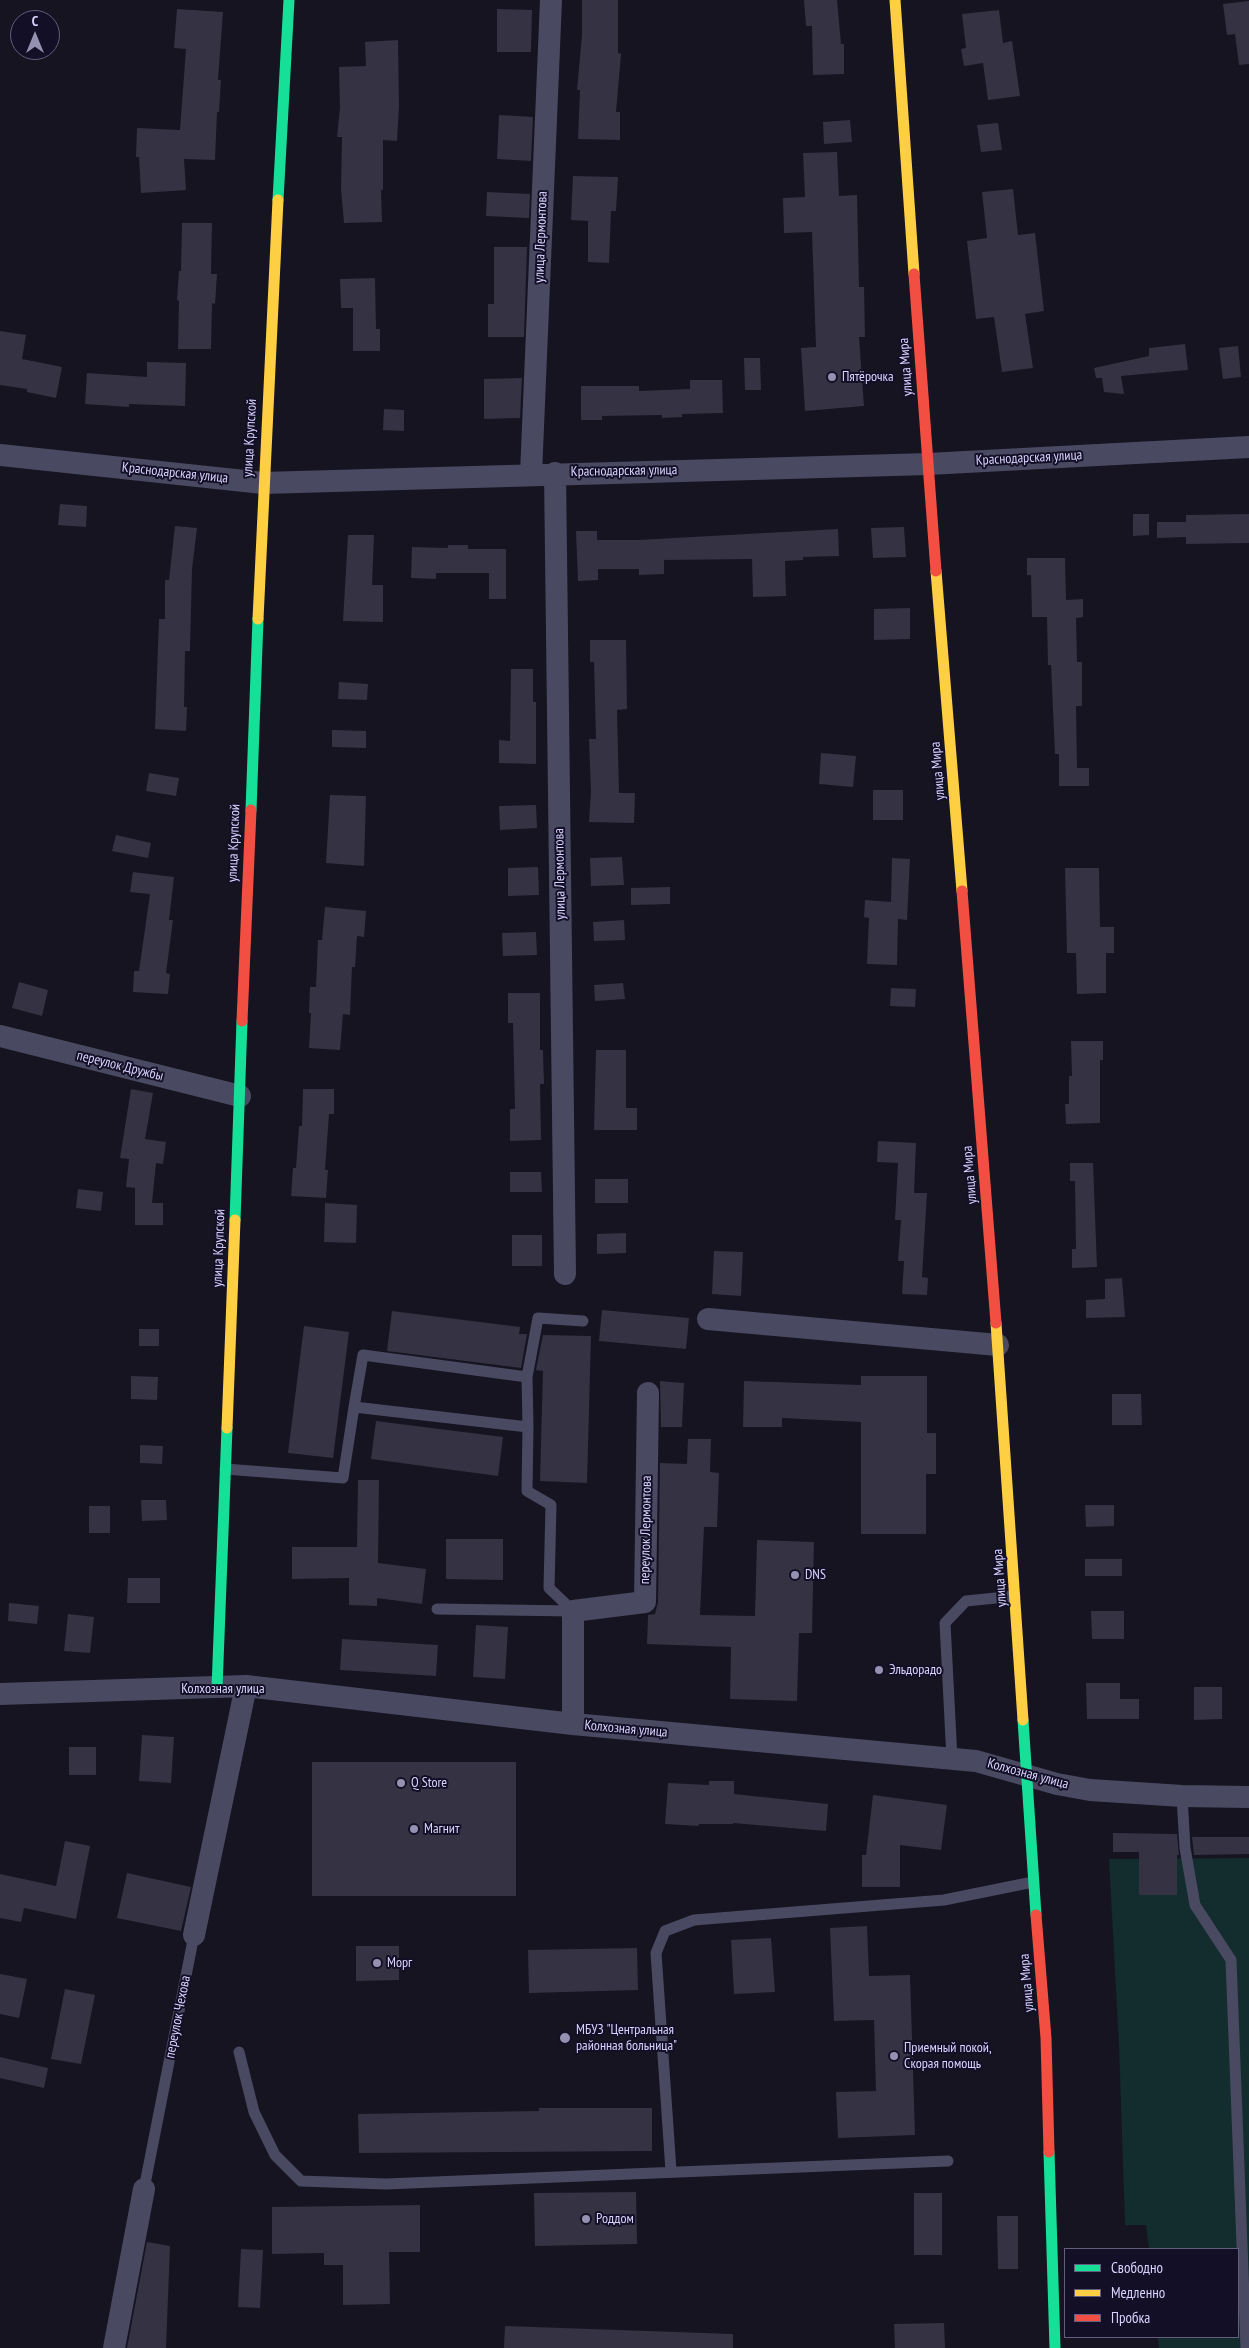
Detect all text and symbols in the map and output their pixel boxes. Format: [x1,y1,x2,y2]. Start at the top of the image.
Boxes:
north arrow [10,10,60,60]
text: С [32,12,38,30]
street label: улица Лермонтова [531,191,551,283]
street label: улица Мира [896,337,916,397]
place label: Пятёрочка [842,369,894,385]
marker: Пятёрочка [826,371,838,383]
street label: улица Крупской [240,398,260,478]
street label: Краснодарская улица [975,447,1083,469]
street label: Краснодарская улица [121,459,229,487]
street label: Краснодарская улица [571,462,677,480]
street label: улица Мира [927,741,949,801]
street label: улица Крупской [224,804,244,882]
street label: улица Лермонтова [551,828,569,920]
street label: переулок Дружбы [75,1047,165,1085]
street label: улица Мира [959,1145,981,1205]
street label: улица Крупской [209,1209,229,1287]
street label: переулок Лермонтова [637,1476,655,1584]
street label: улица Мира [990,1548,1010,1608]
place label: DNS [805,1567,826,1583]
marker: DNS [789,1569,801,1581]
place label: Эльдорадо [889,1662,942,1678]
marker: Эльдорадо [873,1664,885,1676]
street label: Колхозная улица [181,1681,265,1697]
street label: Колхозная улица [584,1717,668,1741]
street label: Колхозная улица [986,1755,1070,1793]
place label: Q Store [411,1775,447,1791]
marker: Q Store [395,1777,407,1789]
place label: Магнит [424,1821,459,1837]
marker: Магнит [408,1823,420,1835]
street label: улица Мира [1016,1953,1038,2013]
place label: Морг [387,1955,412,1971]
marker: Морг [371,1957,383,1969]
street label: переулок Чехова [162,1974,194,2060]
place label: МБУЗ "Центральная районная больница" [576,2022,677,2054]
marker: МБУЗ "Центральная районная больница" [558,2031,572,2045]
place label: Приемный покой, Скорая помощь [904,2040,992,2072]
marker: Приемный покой, Скорая помощь [888,2050,900,2062]
place label: Роддом [596,2211,634,2227]
marker: Роддом [580,2213,592,2225]
legend [1064,2248,1239,2338]
text: Свободно [1111,2258,1163,2277]
text: Медленно [1111,2283,1165,2302]
text: Пробка [1111,2308,1150,2327]

